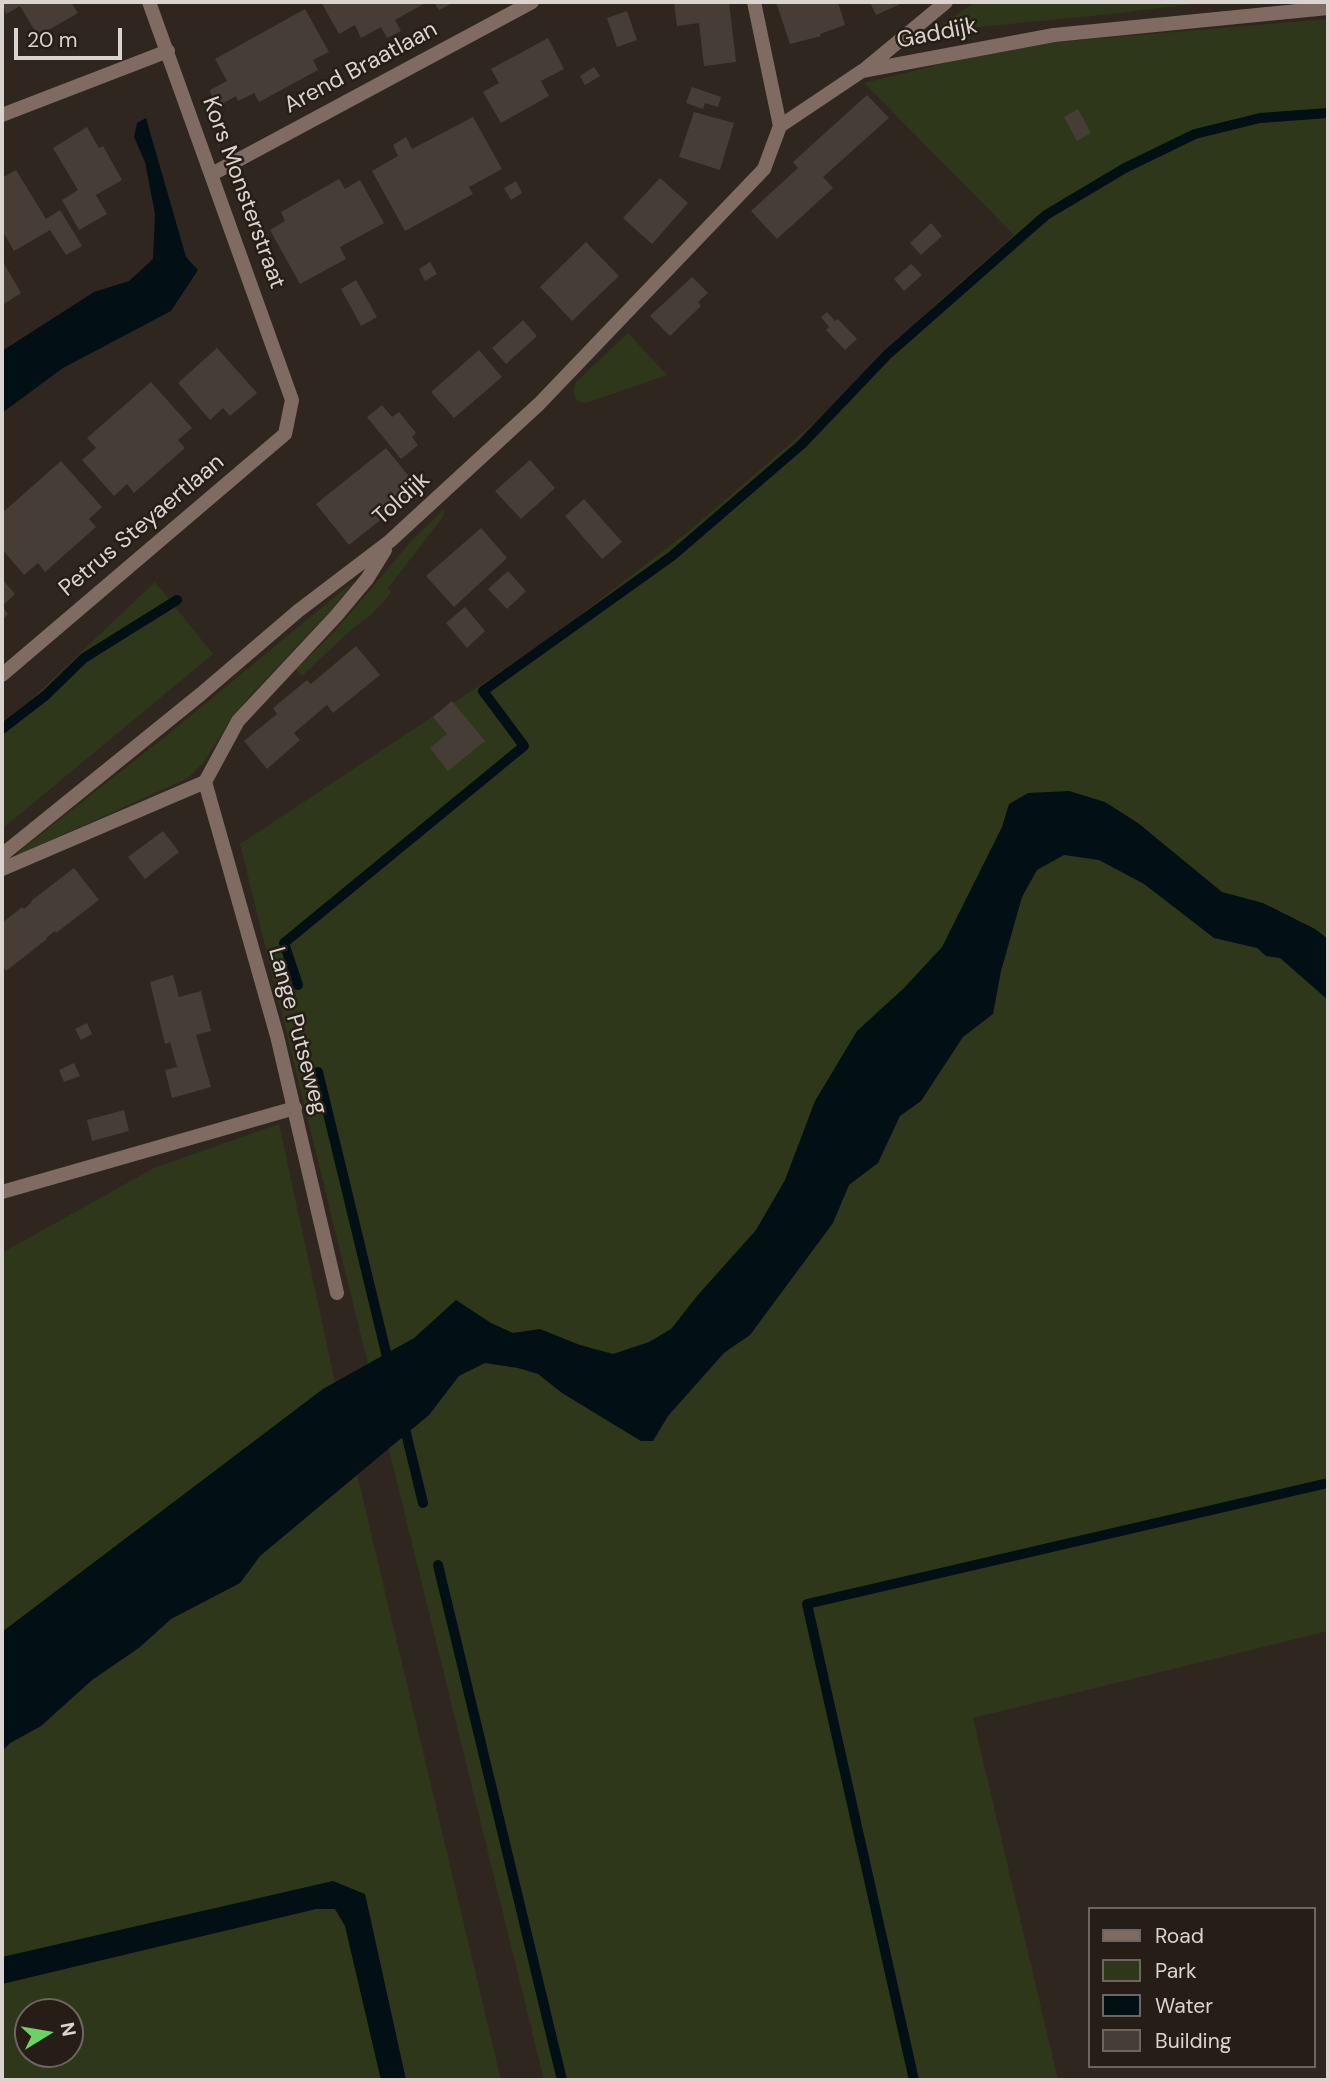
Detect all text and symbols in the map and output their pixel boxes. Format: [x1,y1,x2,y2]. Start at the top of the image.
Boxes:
street label: Gaddijk [894,13,980,55]
scale bar [18,14,126,58]
street label: Arend Braatlaan [280,16,442,120]
text: 20 m [27,26,78,54]
street label: Kors Monsterstraat [195,93,291,293]
street label: Petrus Steyaertlaan [54,449,230,603]
street label: Toldijk [368,466,436,532]
street label: Lange Putseweg [261,944,333,1118]
legend [1088,1907,1316,2068]
text: Road [1155,1922,1204,1950]
text: Park [1155,1957,1196,1985]
text: Water [1155,1992,1213,2020]
north arrow [14,1998,84,2068]
text: N [55,2020,82,2038]
text: Building [1155,2027,1231,2055]

